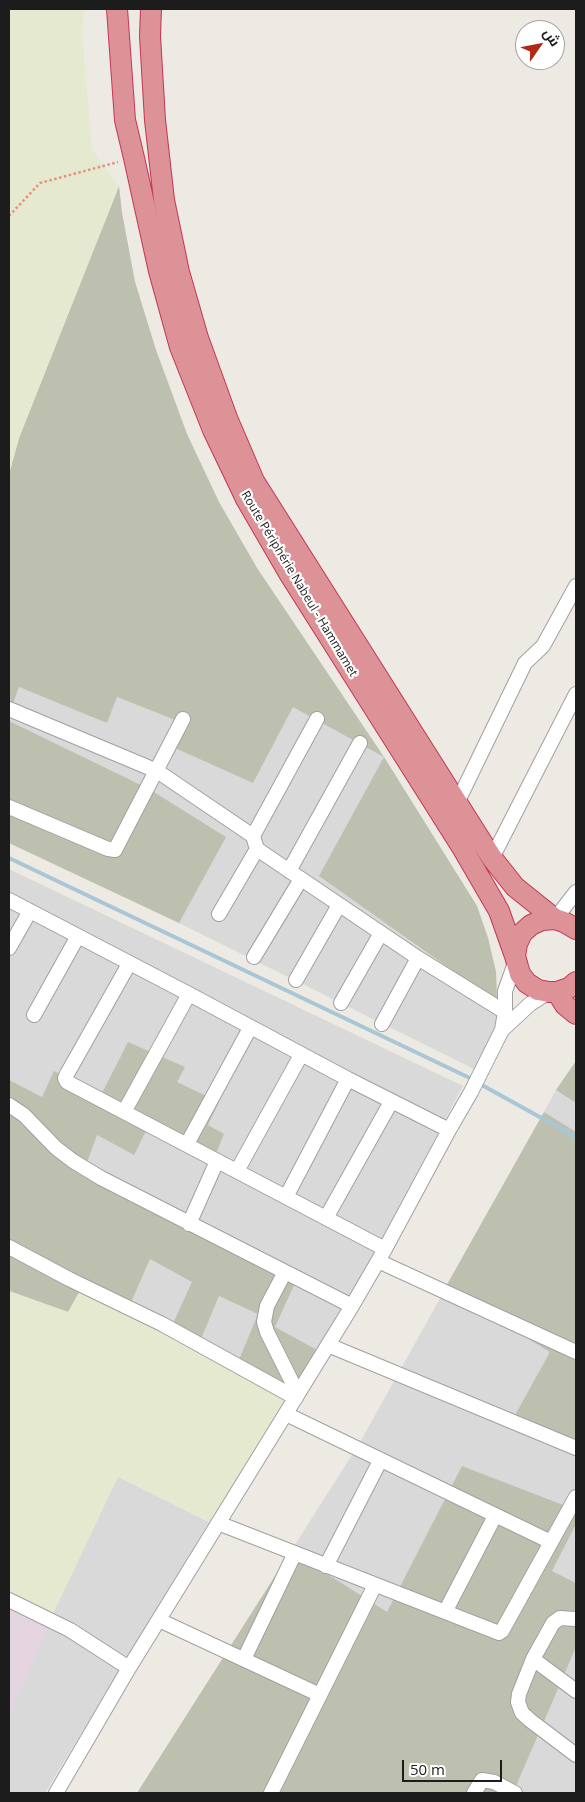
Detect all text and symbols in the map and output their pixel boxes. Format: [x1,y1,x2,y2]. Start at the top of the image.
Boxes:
north arrow [515,20,565,70]
text: ش [539,24,565,50]
street label: Route Périphérie Nabeul - Hammamet [238,489,360,679]
scale bar [405,1750,505,1782]
text: 50 m [410,1759,445,1779]

